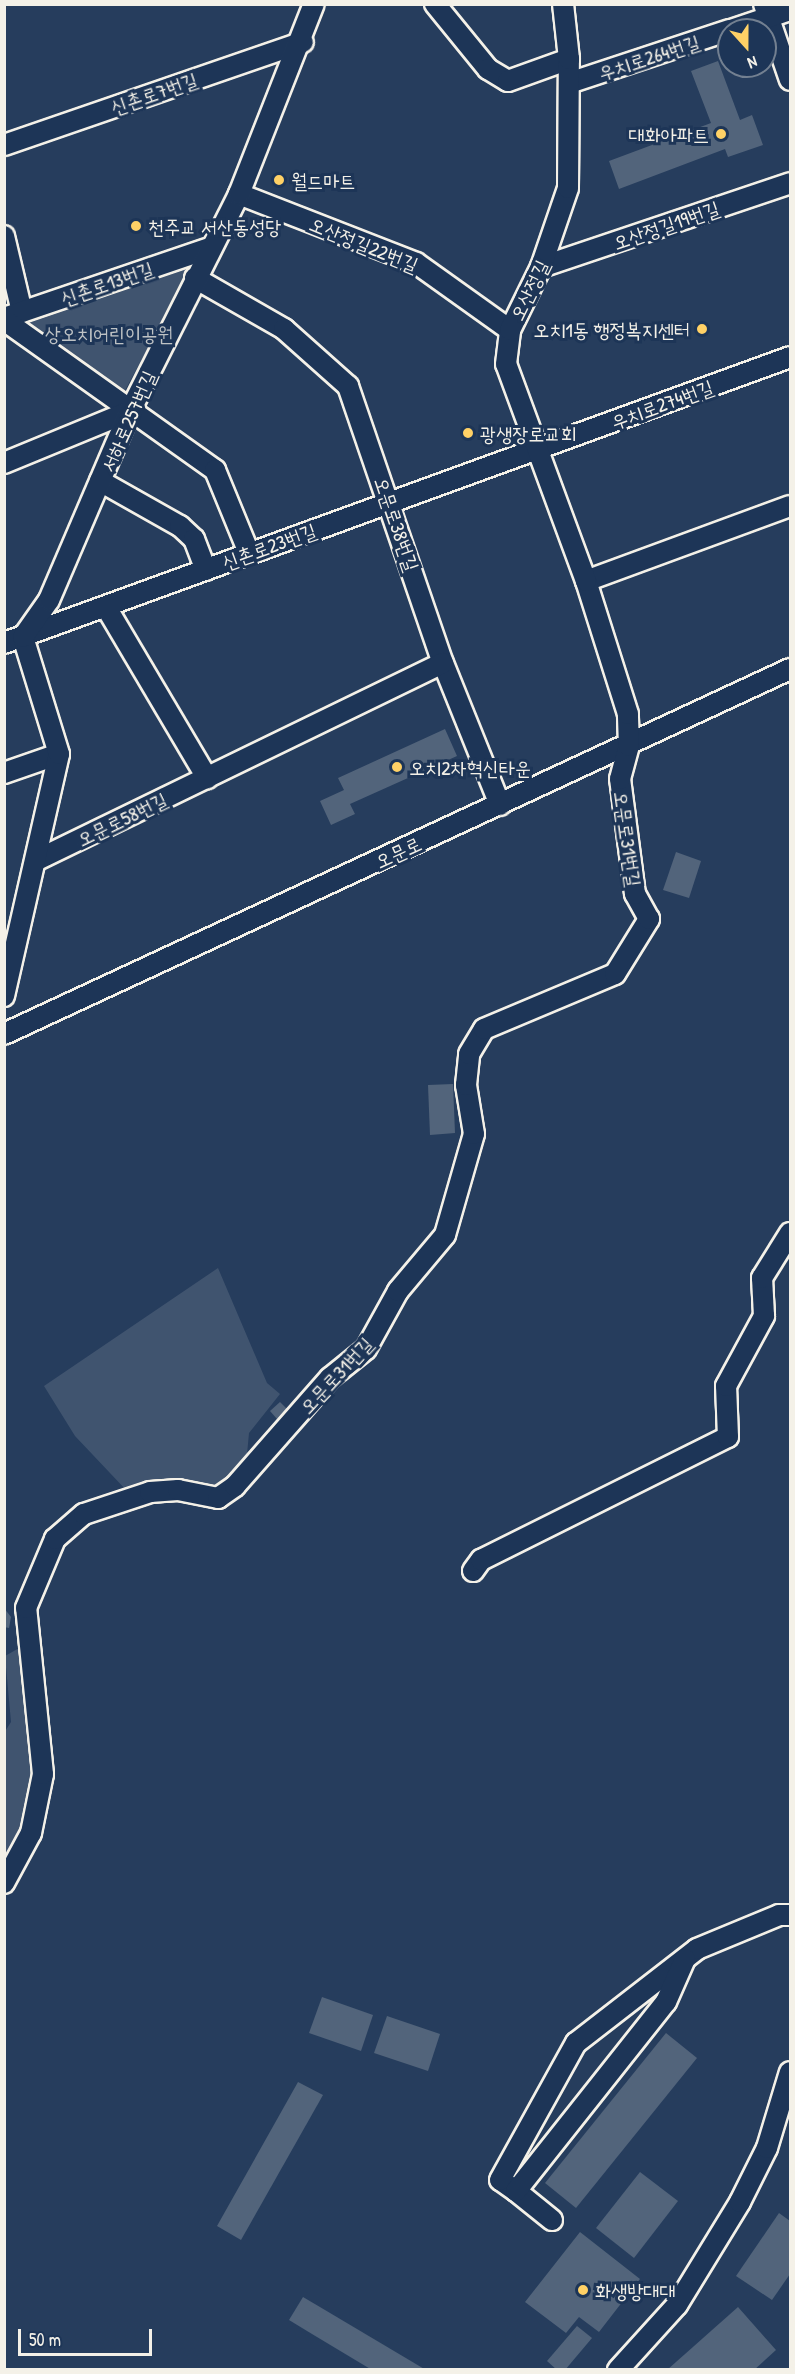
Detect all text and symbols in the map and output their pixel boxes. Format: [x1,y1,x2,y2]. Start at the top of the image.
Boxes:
north arrow [717,18,777,78]
street label: 우치로264번길 [595,29,703,85]
text: N [745,51,761,75]
street label: 신촌로7번길 [107,67,201,119]
place label: 대화아파트 [629,122,709,146]
marker: 대화아파트 [714,127,728,141]
place label: 월드마트 [291,168,355,192]
marker: 월드마트 [272,173,286,187]
street label: 오산정길19번길 [610,196,722,254]
street label: 오산정길22번길 [306,211,422,277]
place label: 천주교 서산동성당 [148,214,281,238]
marker: 천주교 서산동성당 [129,219,143,233]
street label: 신촌로13번길 [57,256,157,310]
street label: 오산정길 [504,256,554,324]
place label: 오치1동 행정복지센터 [533,317,690,341]
park label: 상오치어린이공원 [45,321,173,345]
marker: 오치1동 행정복지센터 [695,322,709,336]
street label: 서하로257번길 [95,367,161,475]
street label: 우치로274번길 [608,374,716,434]
place label: 광생장로교회 [480,421,577,445]
marker: 광생장로교회 [461,426,475,440]
street label: 오문로38번길 [370,474,424,574]
street label: 신촌로23번길 [218,518,320,574]
place label: 오치2차혁신타운 [409,755,531,779]
marker: 오치2차혁신타운 [390,760,404,774]
street label: 오문로58번길 [73,787,171,851]
street label: 오문로31번길 [609,789,647,889]
street label: 오문로 [371,831,425,873]
street label: 오문로31번길 [294,1331,378,1419]
place label: 화생방대대 [595,2278,675,2302]
marker: 화생방대대 [576,2283,590,2297]
scale bar [21,2317,154,2355]
text: 50 m [29,2327,61,2352]

